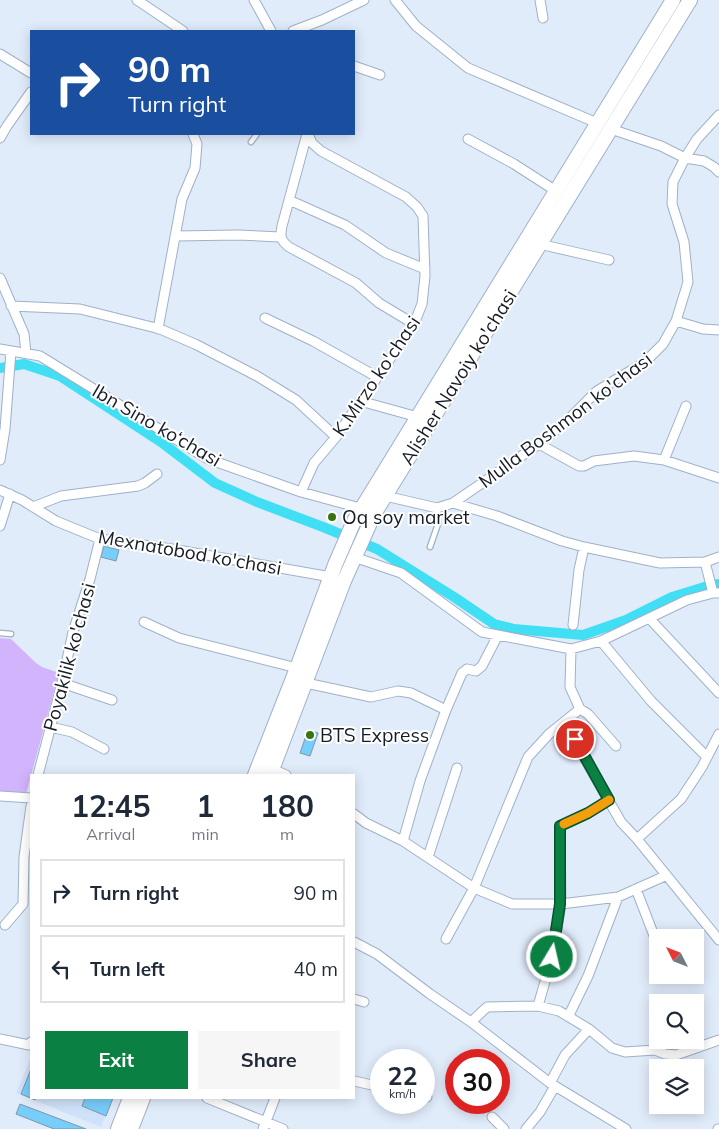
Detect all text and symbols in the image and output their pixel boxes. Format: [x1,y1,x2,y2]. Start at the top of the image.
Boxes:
text: 90 m [128,47,211,91]
icon: right [45,50,110,115]
text: Turn right [128,90,226,118]
street label: Alisher Navoiy ko'chasi [394,285,522,469]
street label: K.Mirzo ko'chasi [327,311,425,441]
street label: Mulla Boshmon ko'chasi [473,347,657,493]
street label: Ibn Sino ko‘chasi [88,378,226,472]
place label: Oq soy market [342,505,470,529]
marker: Oq soy market [326,511,338,523]
street label: Mexnatobod ko'chasi [96,524,284,580]
street label: Poyakilik ko'chasi [38,580,100,734]
pin [554,718,596,760]
place label: BTS Express [320,723,429,747]
icon: arrive [561,725,589,753]
marker: BTS Express [304,729,316,741]
text: 12:45 [71,787,151,825]
text: 1 [196,787,214,825]
text: 180 [260,787,314,825]
text: Arrival [86,824,135,844]
text: min [192,824,219,844]
text: m [280,824,294,844]
icon: right [47,879,75,907]
text: Turn right [90,881,179,905]
text: 90 m [294,881,338,905]
north arrow [649,929,704,984]
map controls [649,929,704,1114]
position arrow [525,930,577,982]
icon: left [47,955,75,983]
text: Turn left [90,957,165,981]
text: 40 m [294,957,338,981]
button: search [649,994,704,1049]
button: Exit [45,1031,188,1089]
button: Share [198,1031,340,1089]
speed limit sign: 30 [445,1049,510,1114]
button: layers [649,1059,704,1114]
text: 22 [387,1060,418,1091]
text: km/h [389,1086,416,1101]

